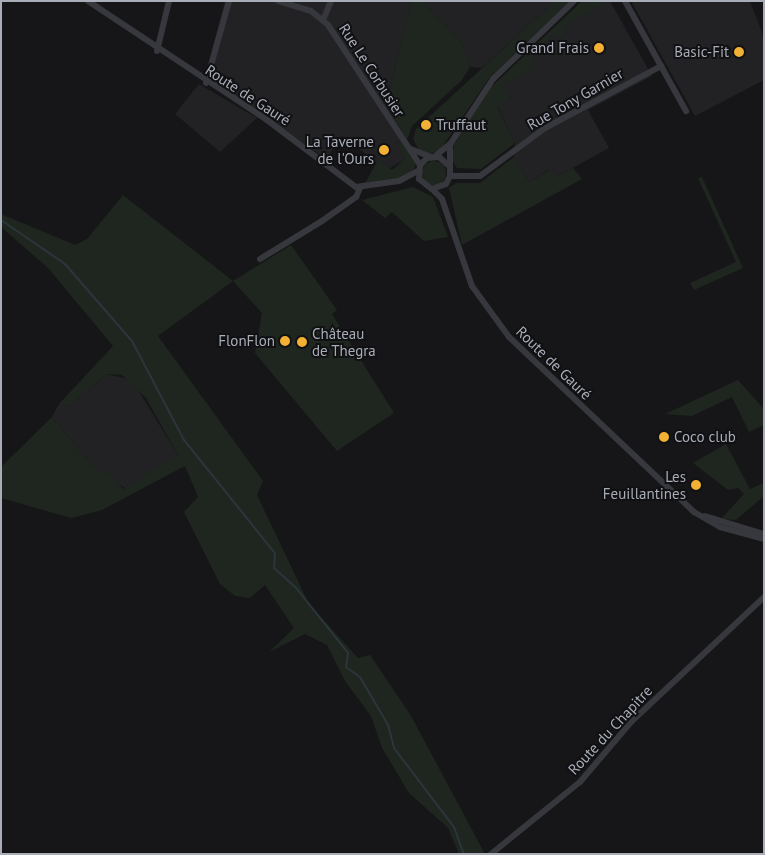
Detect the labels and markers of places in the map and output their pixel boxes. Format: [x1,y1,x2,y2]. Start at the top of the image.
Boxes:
place label: Grand Frais [516,39,589,57]
marker: Grand Frais [593,42,605,54]
place label: Basic-Fit [674,43,729,61]
marker: Basic-Fit [733,46,745,58]
place label: Truffaut [436,116,486,134]
marker: Truffaut [420,119,432,131]
place label: La Taverne de l'Ours [305,132,374,167]
marker: La Taverne de l'Ours [378,144,390,156]
place label: Château de Thegra [312,324,376,359]
place label: FlonFlon [218,332,275,350]
marker: FlonFlon [279,335,291,347]
marker: Château de Thegra [296,336,308,348]
place label: Coco club [674,428,736,446]
marker: Coco club [658,431,670,443]
place label: Les Feuillantines [603,467,686,502]
marker: Les Feuillantines [690,479,702,491]

